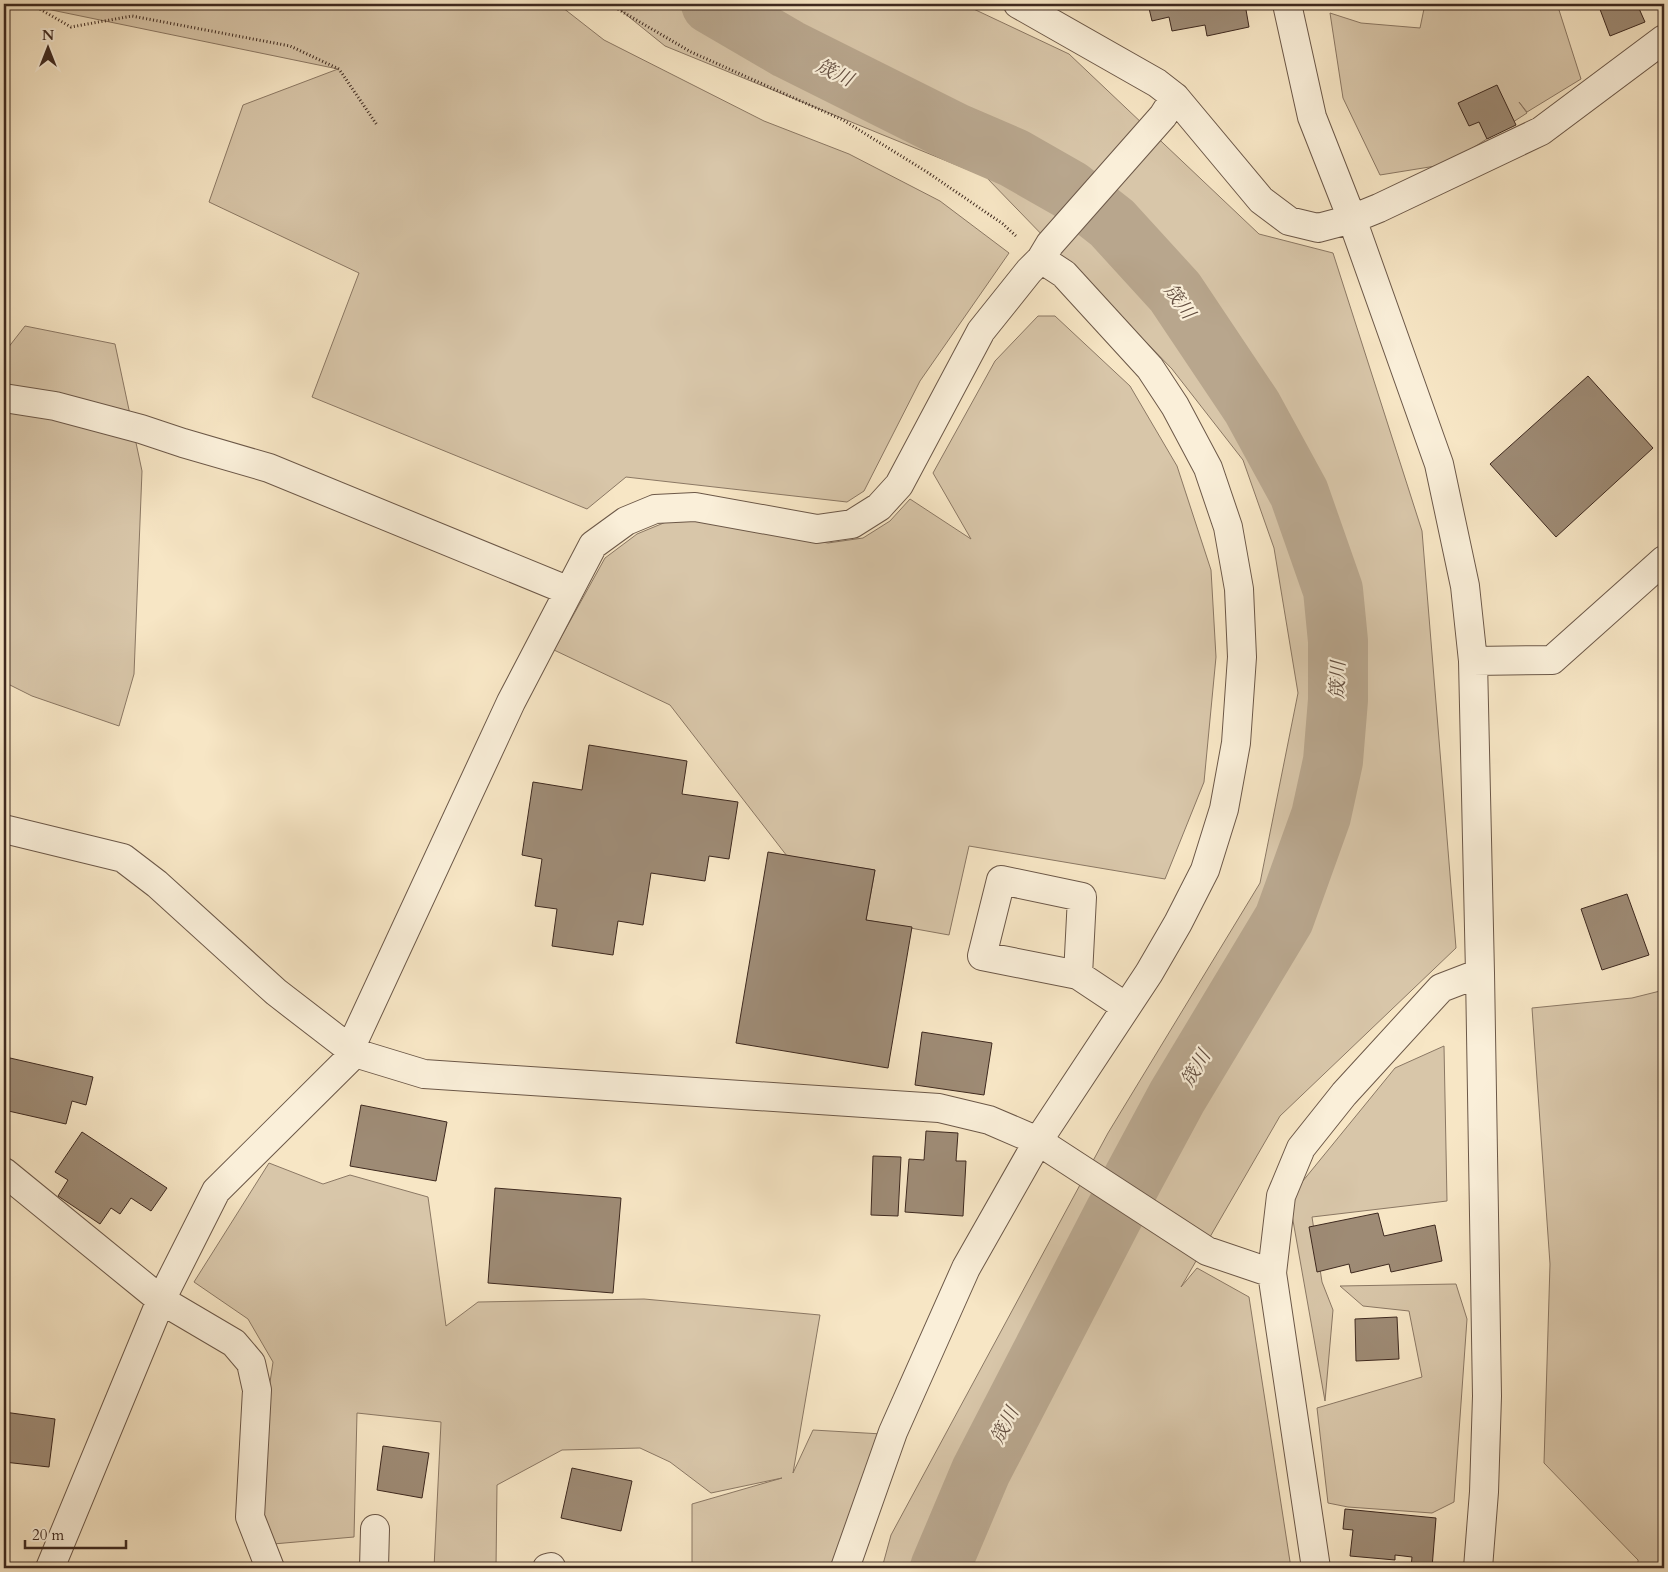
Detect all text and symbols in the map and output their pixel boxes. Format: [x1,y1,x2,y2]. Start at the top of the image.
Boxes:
north arrow [22,22,72,72]
text: N [42,26,54,45]
water label: 筬川 [812,53,859,94]
water label: 筬川 [1158,279,1202,326]
water label: 筬川 [1324,659,1352,699]
water label: 筬川 [1175,1044,1218,1092]
water label: 筬川 [985,1401,1026,1448]
scale bar [25,1517,126,1549]
text: 20 m [32,1525,64,1545]

